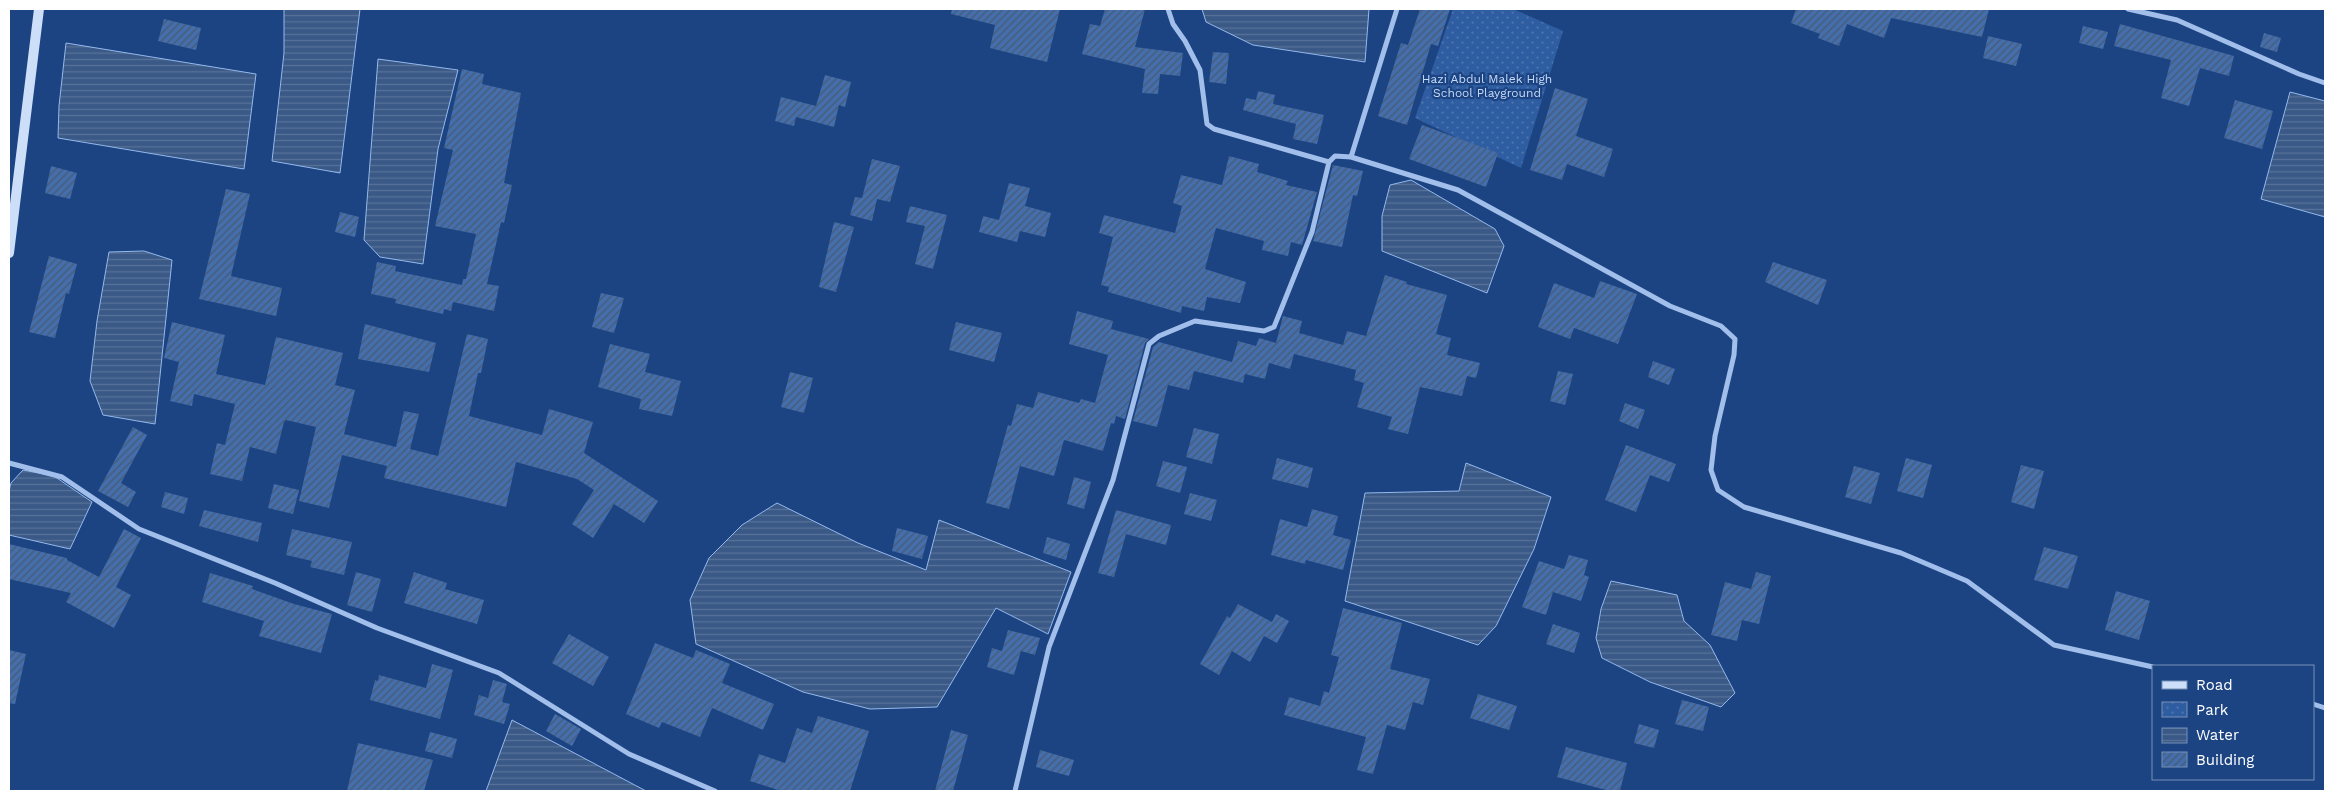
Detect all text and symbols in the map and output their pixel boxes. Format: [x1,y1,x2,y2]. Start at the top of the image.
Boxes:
park label: Hazi Abdul Malek High School Playground [1422,72,1552,100]
legend [2152,665,2314,780]
text: Road [2196,676,2233,694]
text: Park [2196,701,2229,719]
text: Water [2196,726,2239,744]
text: Building [2196,751,2254,769]

